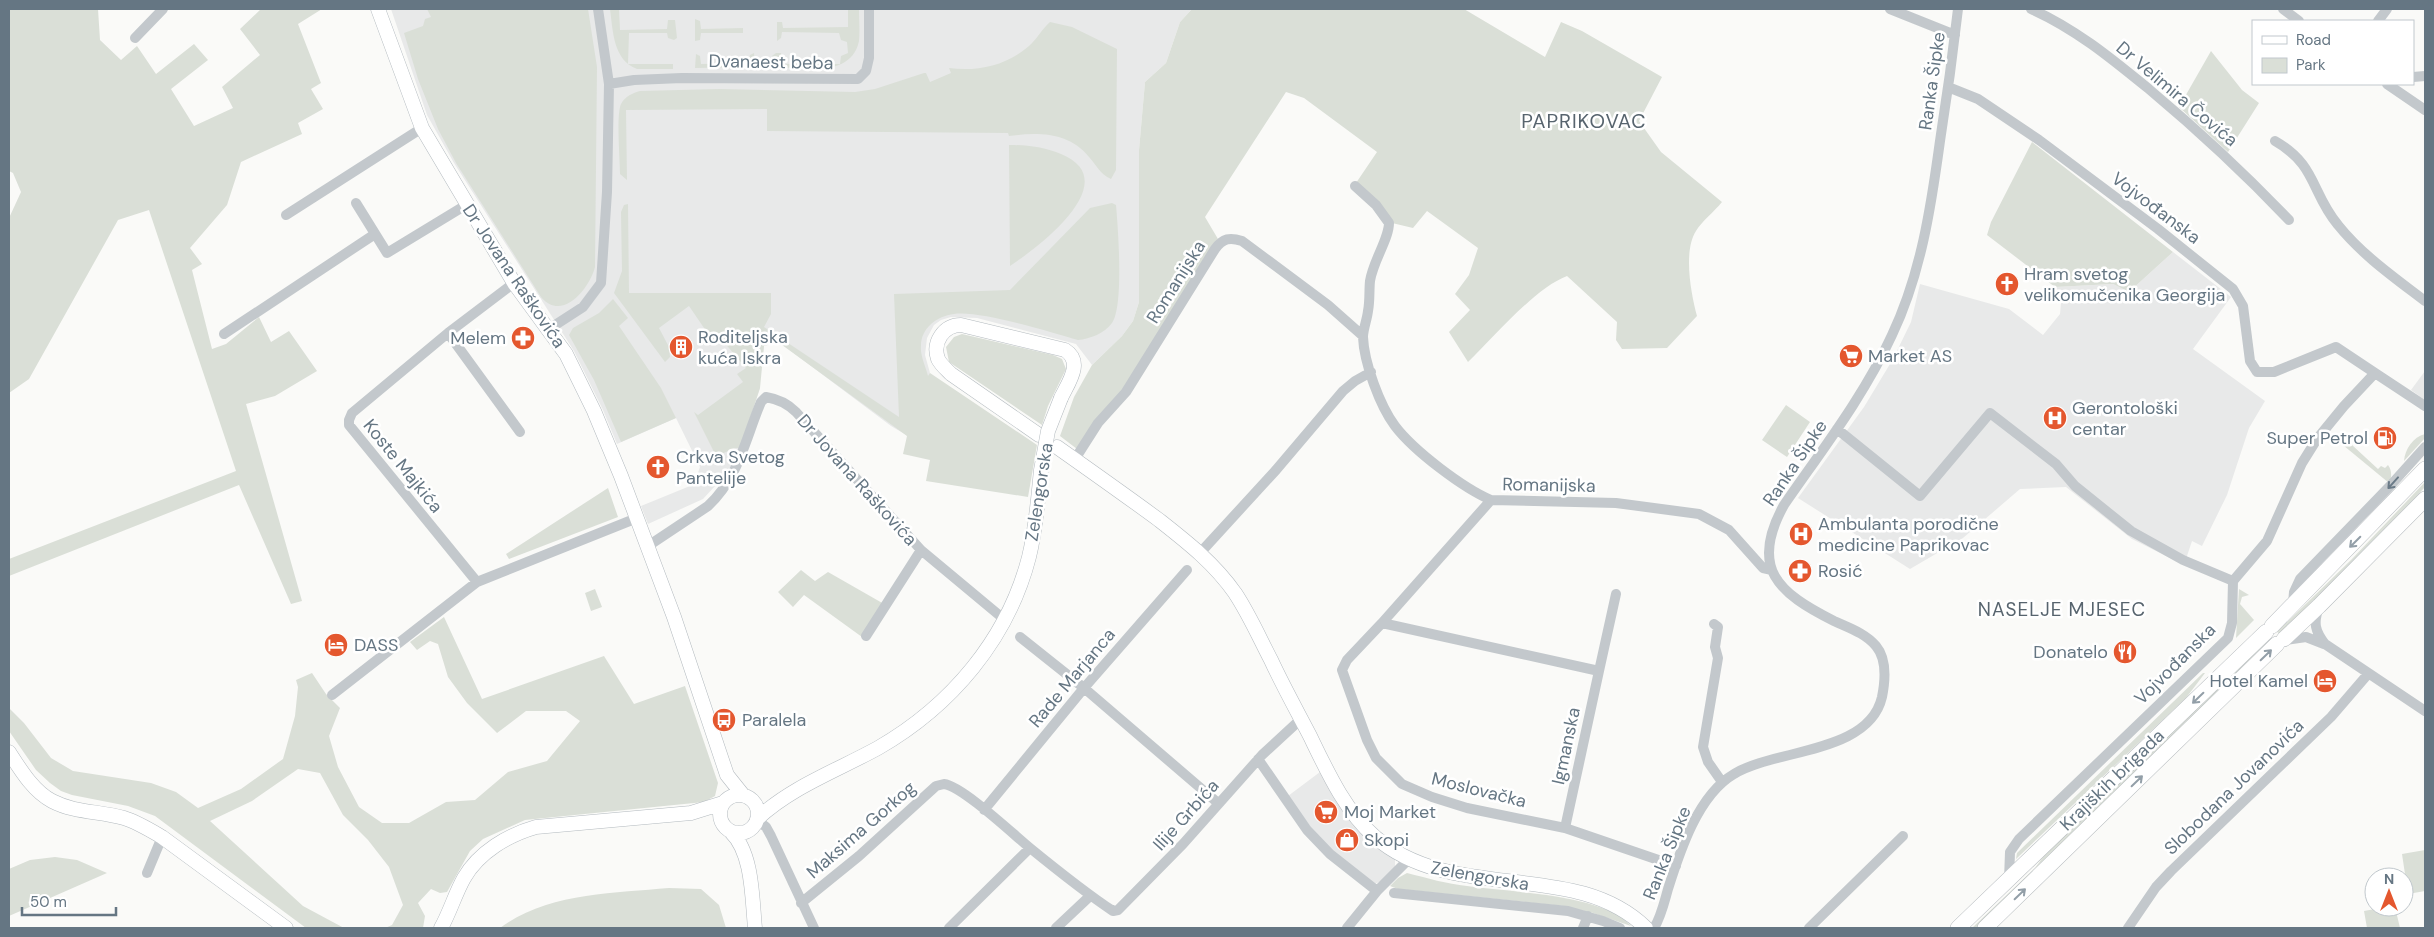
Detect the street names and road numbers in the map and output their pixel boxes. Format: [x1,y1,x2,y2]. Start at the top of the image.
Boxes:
street label: Ranka Šipke [1913,30,1951,132]
street label: Dr Velimira Čovića [2111,36,2243,152]
street label: Dvanaest beba [708,49,834,75]
street label: Vojvođanska [2107,167,2205,249]
street label: Dr Jovana Raškovića [457,199,571,353]
street label: Romanijska [1141,236,1211,328]
street label: Dr Jovana Raškovića [792,409,922,551]
street label: Koste Majkića [358,414,448,518]
street label: Ranka Šipke [1757,415,1833,511]
street label: Zelengorska [1019,441,1059,543]
street label: Romanijska [1502,472,1596,498]
street label: Vojvođanska [2129,618,2221,710]
street label: Rade Marjanca [1023,623,1121,733]
street label: Igmanska [1546,705,1586,787]
street label: Slobodana Jovanovića [2159,714,2309,860]
street label: Krajiških brigada [2055,724,2169,836]
street label: Moslovačka [1429,767,1529,813]
street label: Ilije Grbića [1148,774,1224,856]
street label: Maksima Gorkog [801,776,921,884]
street label: Ranka Šipke [1637,803,1697,903]
street label: Zelengorska [1429,856,1531,896]

